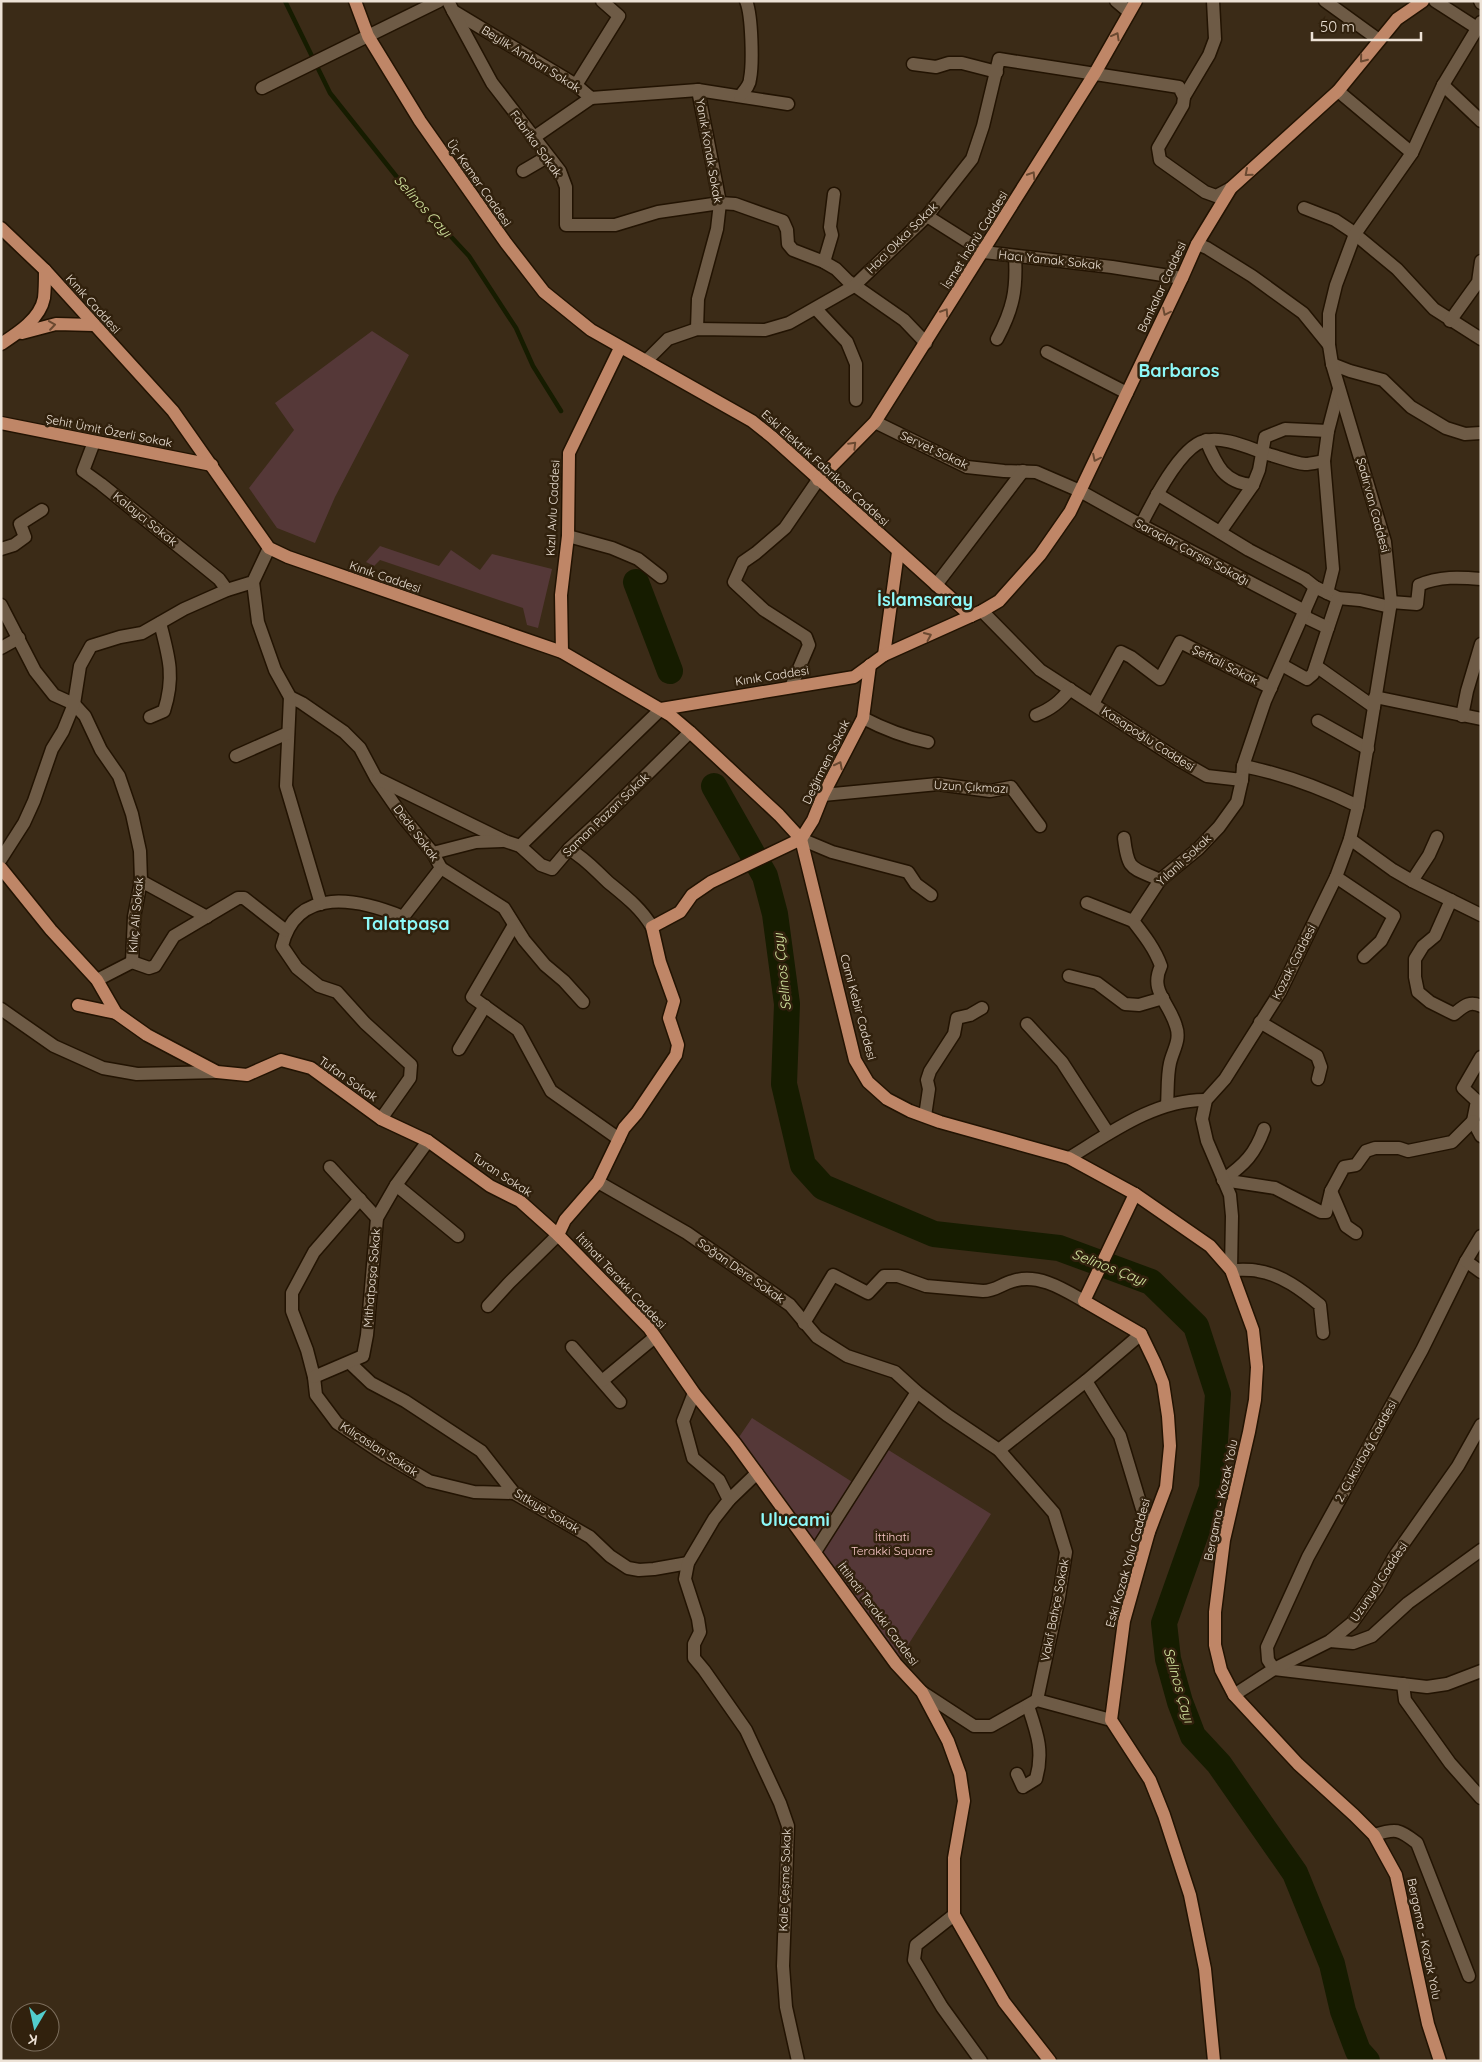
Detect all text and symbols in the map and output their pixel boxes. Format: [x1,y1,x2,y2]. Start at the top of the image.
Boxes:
scale bar [1312,10,1421,42]
text: 50 m [1320,17,1355,36]
street label: Beylik Ambarı Sokak [479,22,584,95]
one-way arrow [1110,32,1120,41]
one-way arrow [1361,53,1369,62]
street label: Yanık Konak Sokak [693,97,726,204]
street label: Fabrika Sokak [507,107,566,180]
street label: Üç Kemer Caddesi [444,136,515,229]
one-way arrow [1245,167,1254,176]
water label: Selinos Çayı [390,171,456,242]
one-way arrow [1025,171,1035,180]
street label: İsmet İnönü Caddesi [938,188,1011,291]
street label: Hacı Okka Sokak [863,199,940,276]
street label: Bankalar Caddesi [1134,239,1189,334]
street label: Hacı Yamak Sokak [998,247,1102,272]
street label: Kınık Caddesi [63,271,124,336]
one-way arrow [1163,306,1173,315]
one-way arrow [939,309,949,318]
one-way arrow [49,320,57,331]
district label: Barbaros [1139,359,1220,382]
street label: Eski Elektrik Fabrikası Caddesi [759,406,892,529]
street label: Şehit Ümit Özerli Sokak [45,411,174,450]
street label: Servet Sokak [898,427,971,472]
one-way arrow [847,442,856,451]
one-way arrow [1092,453,1102,462]
street label: Şadırvan Caddesi [1354,456,1393,554]
street label: Kızıl Avlu Caddesi [542,460,563,556]
street label: Kalaycı Sokak [110,488,180,549]
street label: Saraçlar Çarşısı Sokağı [1133,515,1252,588]
street label: Kınık Caddesi [348,557,423,596]
district label: İslamsaray [877,588,973,611]
one-way arrow [923,631,932,642]
street label: Şeftali Sokak [1190,642,1261,688]
street label: Kınık Caddesi [734,662,810,689]
street label: Kasapoğlu Caddesi [1099,703,1198,774]
street label: Değirmen Sokak [799,717,852,806]
one-way arrow [833,761,843,770]
street label: Saman Pazarı Sokak [559,770,652,860]
street label: Uzun Çıkmazı [933,777,1009,796]
street label: Dede Sokak [390,801,443,864]
street label: Yılanlı Sokak [1153,831,1214,889]
street label: Kılıç Ali Sokak [125,876,146,953]
district label: Talatpaşa [363,912,449,935]
street label: Kozak Caddesi [1268,922,1319,1002]
water label: Selinos Çayı [769,932,795,1011]
street label: Cami Kebir Caddesi [837,952,880,1061]
street label: Tufan Sokak [316,1053,381,1104]
street label: Turan Sokak [469,1150,535,1200]
street label: Mithatpaşa Sokak [360,1228,383,1328]
street label: İttihati Terakki Caddesi [573,1230,670,1332]
street label: Soğan Dere Sokak [695,1235,788,1306]
water label: Selinos Çayı [1070,1245,1149,1290]
street label: 2. Çukurbağ Caddesi [1331,1397,1400,1504]
street label: Kılıçaslan Sokak [338,1418,421,1479]
street label: Bergama - Kozak Yolu [1200,1438,1241,1562]
street label: Sıtkıye Sokak [512,1485,583,1536]
street label: Eski Kozak Yolu Caddesi [1102,1497,1153,1629]
district label: Ulucami [760,1508,830,1531]
park label: İttihati Terakki Square [851,1529,933,1558]
street label: Uzunyol Caddesi [1346,1539,1411,1624]
street label: Vakıf Bahçe Sokak [1037,1557,1072,1662]
street label: İttihati Terakki Caddesi [835,1559,922,1668]
water label: Selinos Çayı [1160,1645,1199,1726]
street label: Kale Çeşme Sokak [775,1828,794,1932]
street label: Bergama - Kozak Yolu [1404,1877,1445,2001]
north arrow [10,2002,60,2052]
text: K [27,2030,39,2049]

